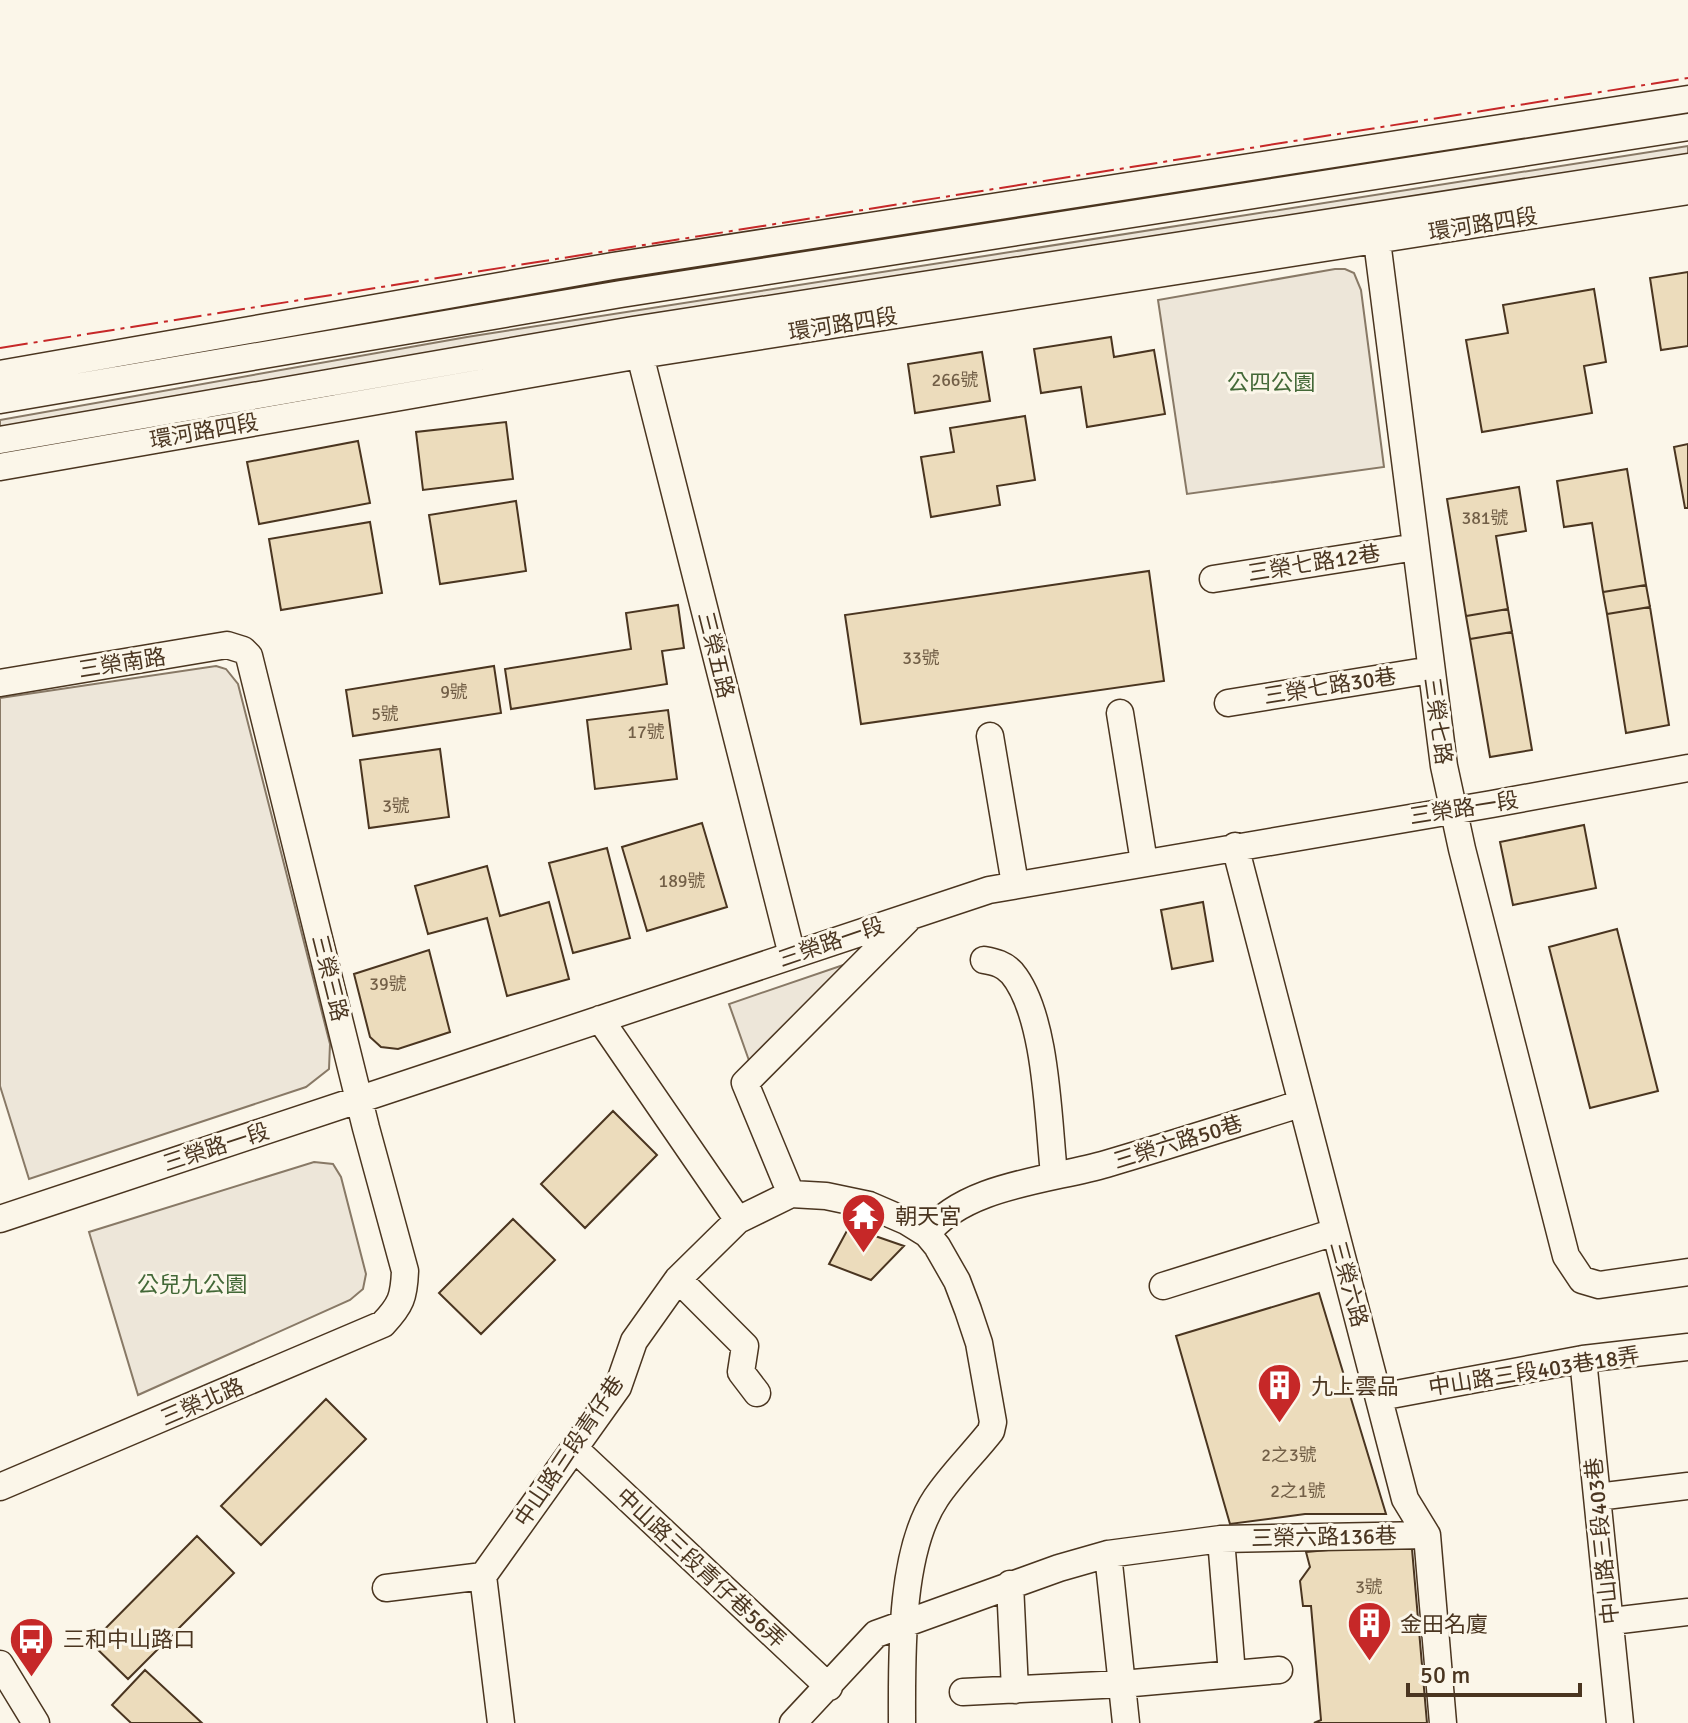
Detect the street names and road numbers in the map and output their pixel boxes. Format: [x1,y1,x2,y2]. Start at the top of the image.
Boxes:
street label: 環河路四段 [1427,202,1539,246]
street label: 環河路四段 [787,302,899,346]
street label: 環河路四段 [147,408,261,454]
street label: 三榮七路12巷 [1246,539,1382,587]
street label: 三榮五路 [692,609,740,701]
street label: 三榮南路 [76,643,168,683]
street label: 三榮七路30巷 [1262,662,1398,710]
street label: 三榮七路 [1419,676,1457,766]
street label: 三榮路一段 [1408,786,1520,830]
street label: 三榮路一段 [775,911,887,973]
street label: 三榮三路 [306,932,354,1024]
street label: 三榮六路50巷 [1110,1110,1246,1174]
street label: 三榮路一段 [160,1117,272,1177]
street label: 三榮六路 [1325,1238,1373,1330]
street label: 中山路三段403巷18弄 [1426,1341,1642,1401]
street label: 中山路三段青仔巷 [509,1370,629,1532]
street label: 三榮北路 [156,1372,248,1432]
street label: 中山路三段403巷 [1580,1456,1624,1626]
street label: 中山路三段青仔巷56弄 [611,1483,791,1653]
street label: 三榮六路136巷 [1251,1522,1397,1552]

